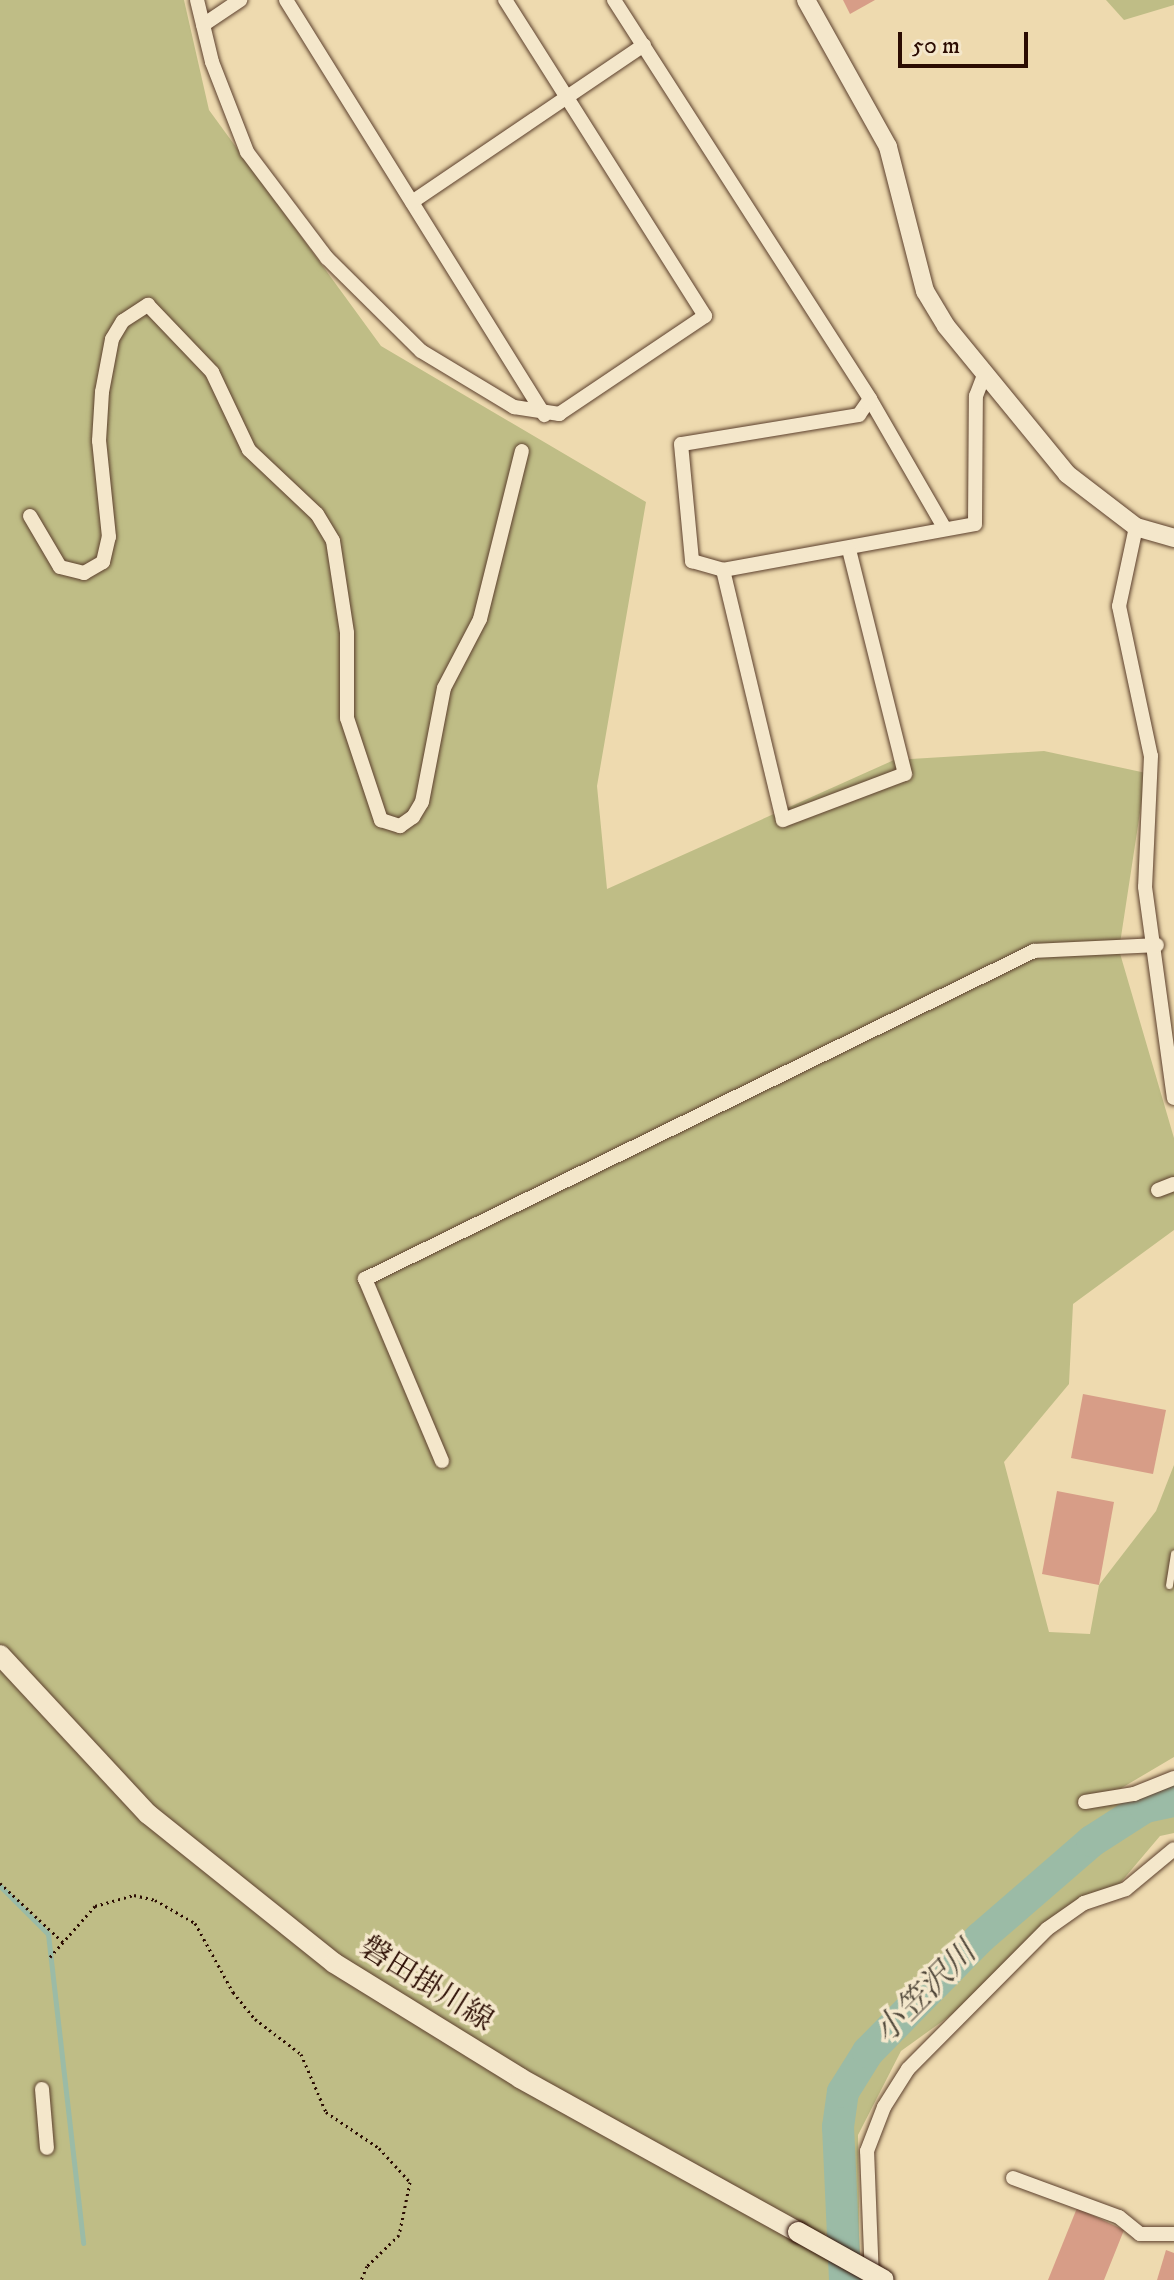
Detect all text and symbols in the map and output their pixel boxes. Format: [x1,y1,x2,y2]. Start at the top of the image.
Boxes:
scale bar [902,16,1032,66]
text: 50 m [912,31,960,61]
street label: 磐田掛川線 [353,1930,499,2040]
water label: 小笠沢川 [867,1934,985,2052]

